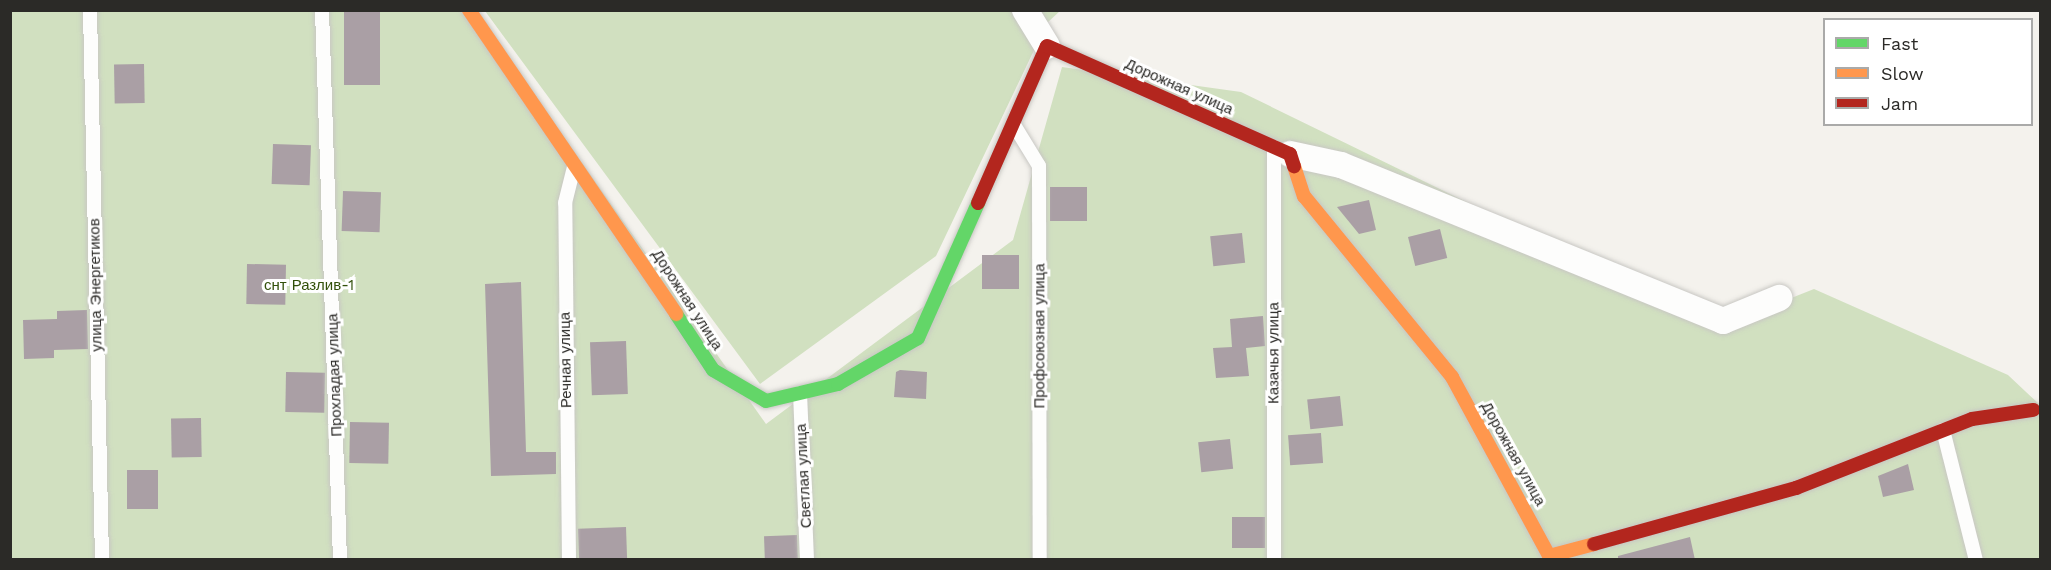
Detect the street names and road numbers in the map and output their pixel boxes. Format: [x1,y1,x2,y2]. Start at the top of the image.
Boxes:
street label: Дорожная улица [1122,55,1236,119]
street label: улица Энергетиков [86,218,106,352]
street label: Дорожная улица [648,246,726,354]
street label: Профсоюзная улица [1031,263,1049,409]
street label: Казачья улица [1265,302,1283,404]
street label: Речная улица [556,312,576,408]
street label: Прохладая улица [324,313,346,437]
street label: Дорожная улица [1477,399,1549,509]
street label: Светлая улица [792,423,816,529]

